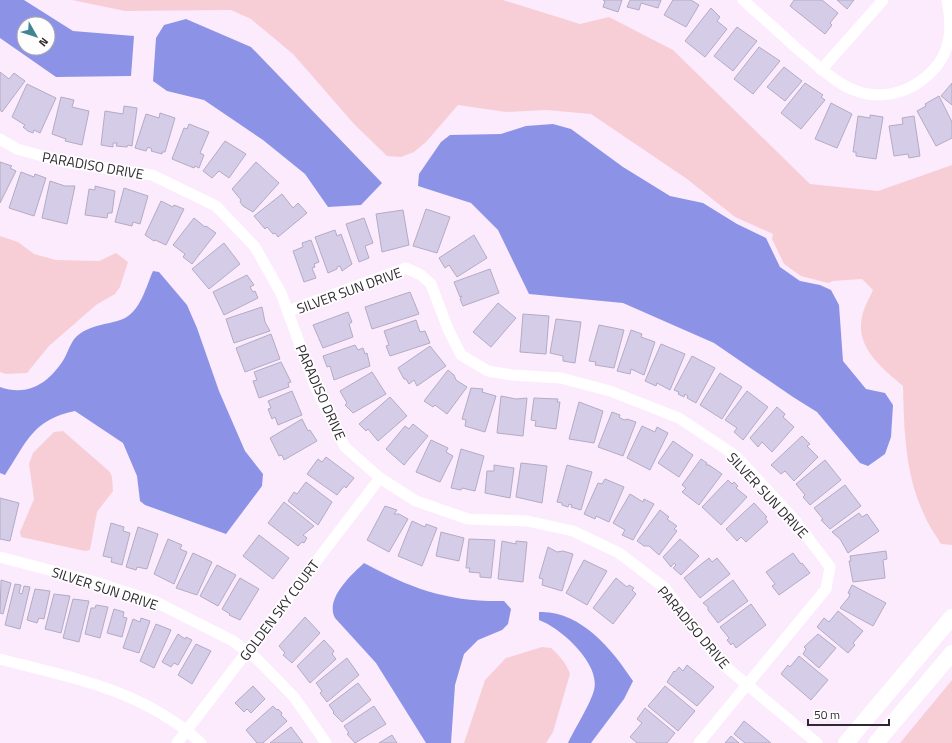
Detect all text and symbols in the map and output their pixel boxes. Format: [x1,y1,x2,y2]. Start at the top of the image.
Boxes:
north arrow [16,16,56,56]
text: N [35,34,52,50]
street label: PARADISO DRIVE [41,146,146,184]
street label: SILVER SUN DRIVE [293,261,405,319]
street label: PARADISO DRIVE [291,341,352,443]
street label: SILVER SUN DRIVE [723,447,814,543]
street label: GOLDEN SKY COURT [234,555,324,665]
street label: SILVER SUN DRIVE [49,561,161,615]
street label: PARADISO DRIVE [653,581,735,673]
scale bar [808,701,889,727]
text: 50 m [814,705,840,724]

